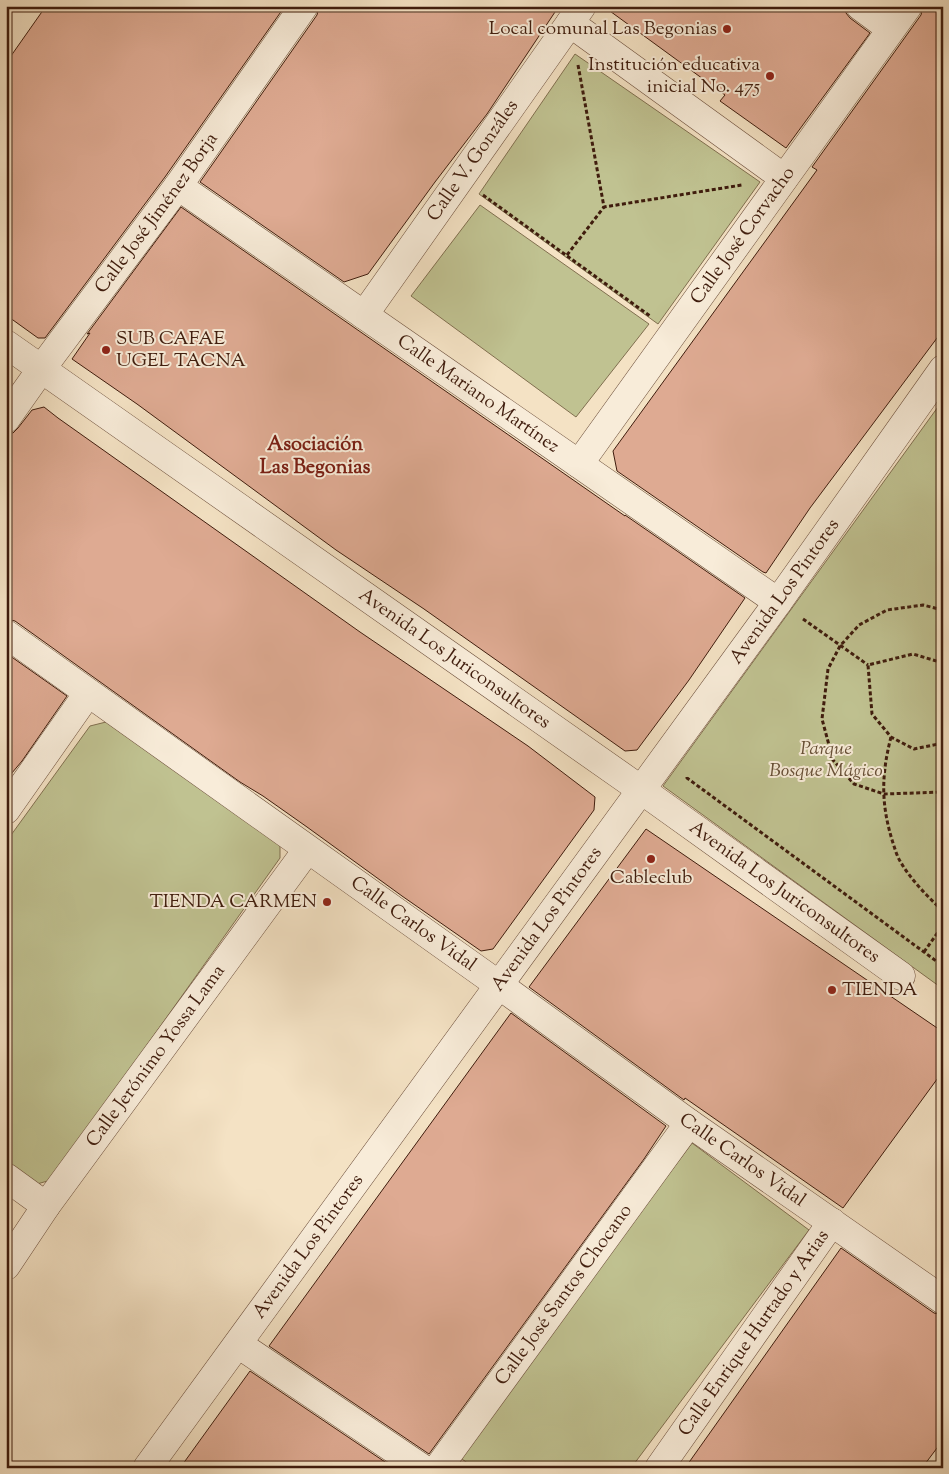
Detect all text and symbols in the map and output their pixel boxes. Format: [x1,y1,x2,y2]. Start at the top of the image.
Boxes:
place label: Local comunal Las Begonias [489,16,717,43]
marker: Local comunal Las Begonias [721,23,733,35]
place label: Institución educativa inicial No. 475 [588,52,760,101]
marker: Institución educativa inicial No. 475 [764,70,776,82]
street label: Calle V. Gonzáles [421,94,525,227]
street label: Calle José Jiménez Borja [89,127,225,299]
street label: Calle José Corvacho [684,161,802,310]
place label: SUB CAFAE UGEL TACNA [116,326,246,375]
street label: Calle Mariano Martínez [391,328,565,460]
marker: SUB CAFAE UGEL TACNA [100,344,112,356]
district label: Asociación Las Begonias [260,431,370,483]
street label: Avenida Los Pintores [723,513,846,670]
street label: Avenida Los Juriconsultores [353,582,556,736]
park label: Parque Bosque Mágico [769,736,883,785]
street label: Avenida Los Juriconsultores [683,815,885,970]
street label: Avenida Los Pintores [485,841,609,997]
marker: Cableclub [645,853,657,865]
place label: Cableclub [610,865,692,892]
street label: Calle Carlos Vidal [345,870,482,978]
place label: TIENDA CARMEN [150,889,317,916]
marker: TIENDA CARMEN [321,896,333,908]
street label: Calle Jerónimo Yossa Lama [80,959,232,1153]
place label: TIENDA [842,977,918,1004]
marker: TIENDA [826,984,838,996]
street label: Calle Carlos Vidal [673,1106,811,1214]
street label: Avenida Los Pintores [246,1169,370,1325]
street label: Calle José Santos Chocano [489,1199,639,1391]
street label: Calle Enrique Hurtado y Arias [672,1224,836,1442]

